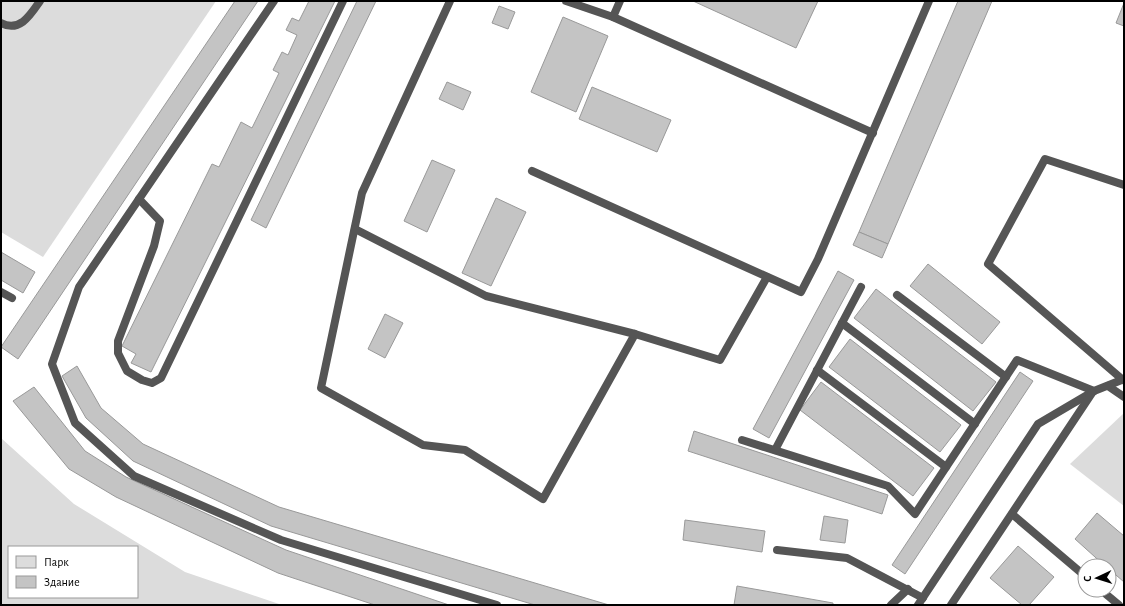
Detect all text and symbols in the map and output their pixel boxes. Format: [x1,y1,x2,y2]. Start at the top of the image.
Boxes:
legend [8,546,138,598]
text: Парк [44,556,69,568]
north arrow [1077,558,1117,598]
text: С [1082,575,1093,582]
text: Здание [44,576,80,588]

